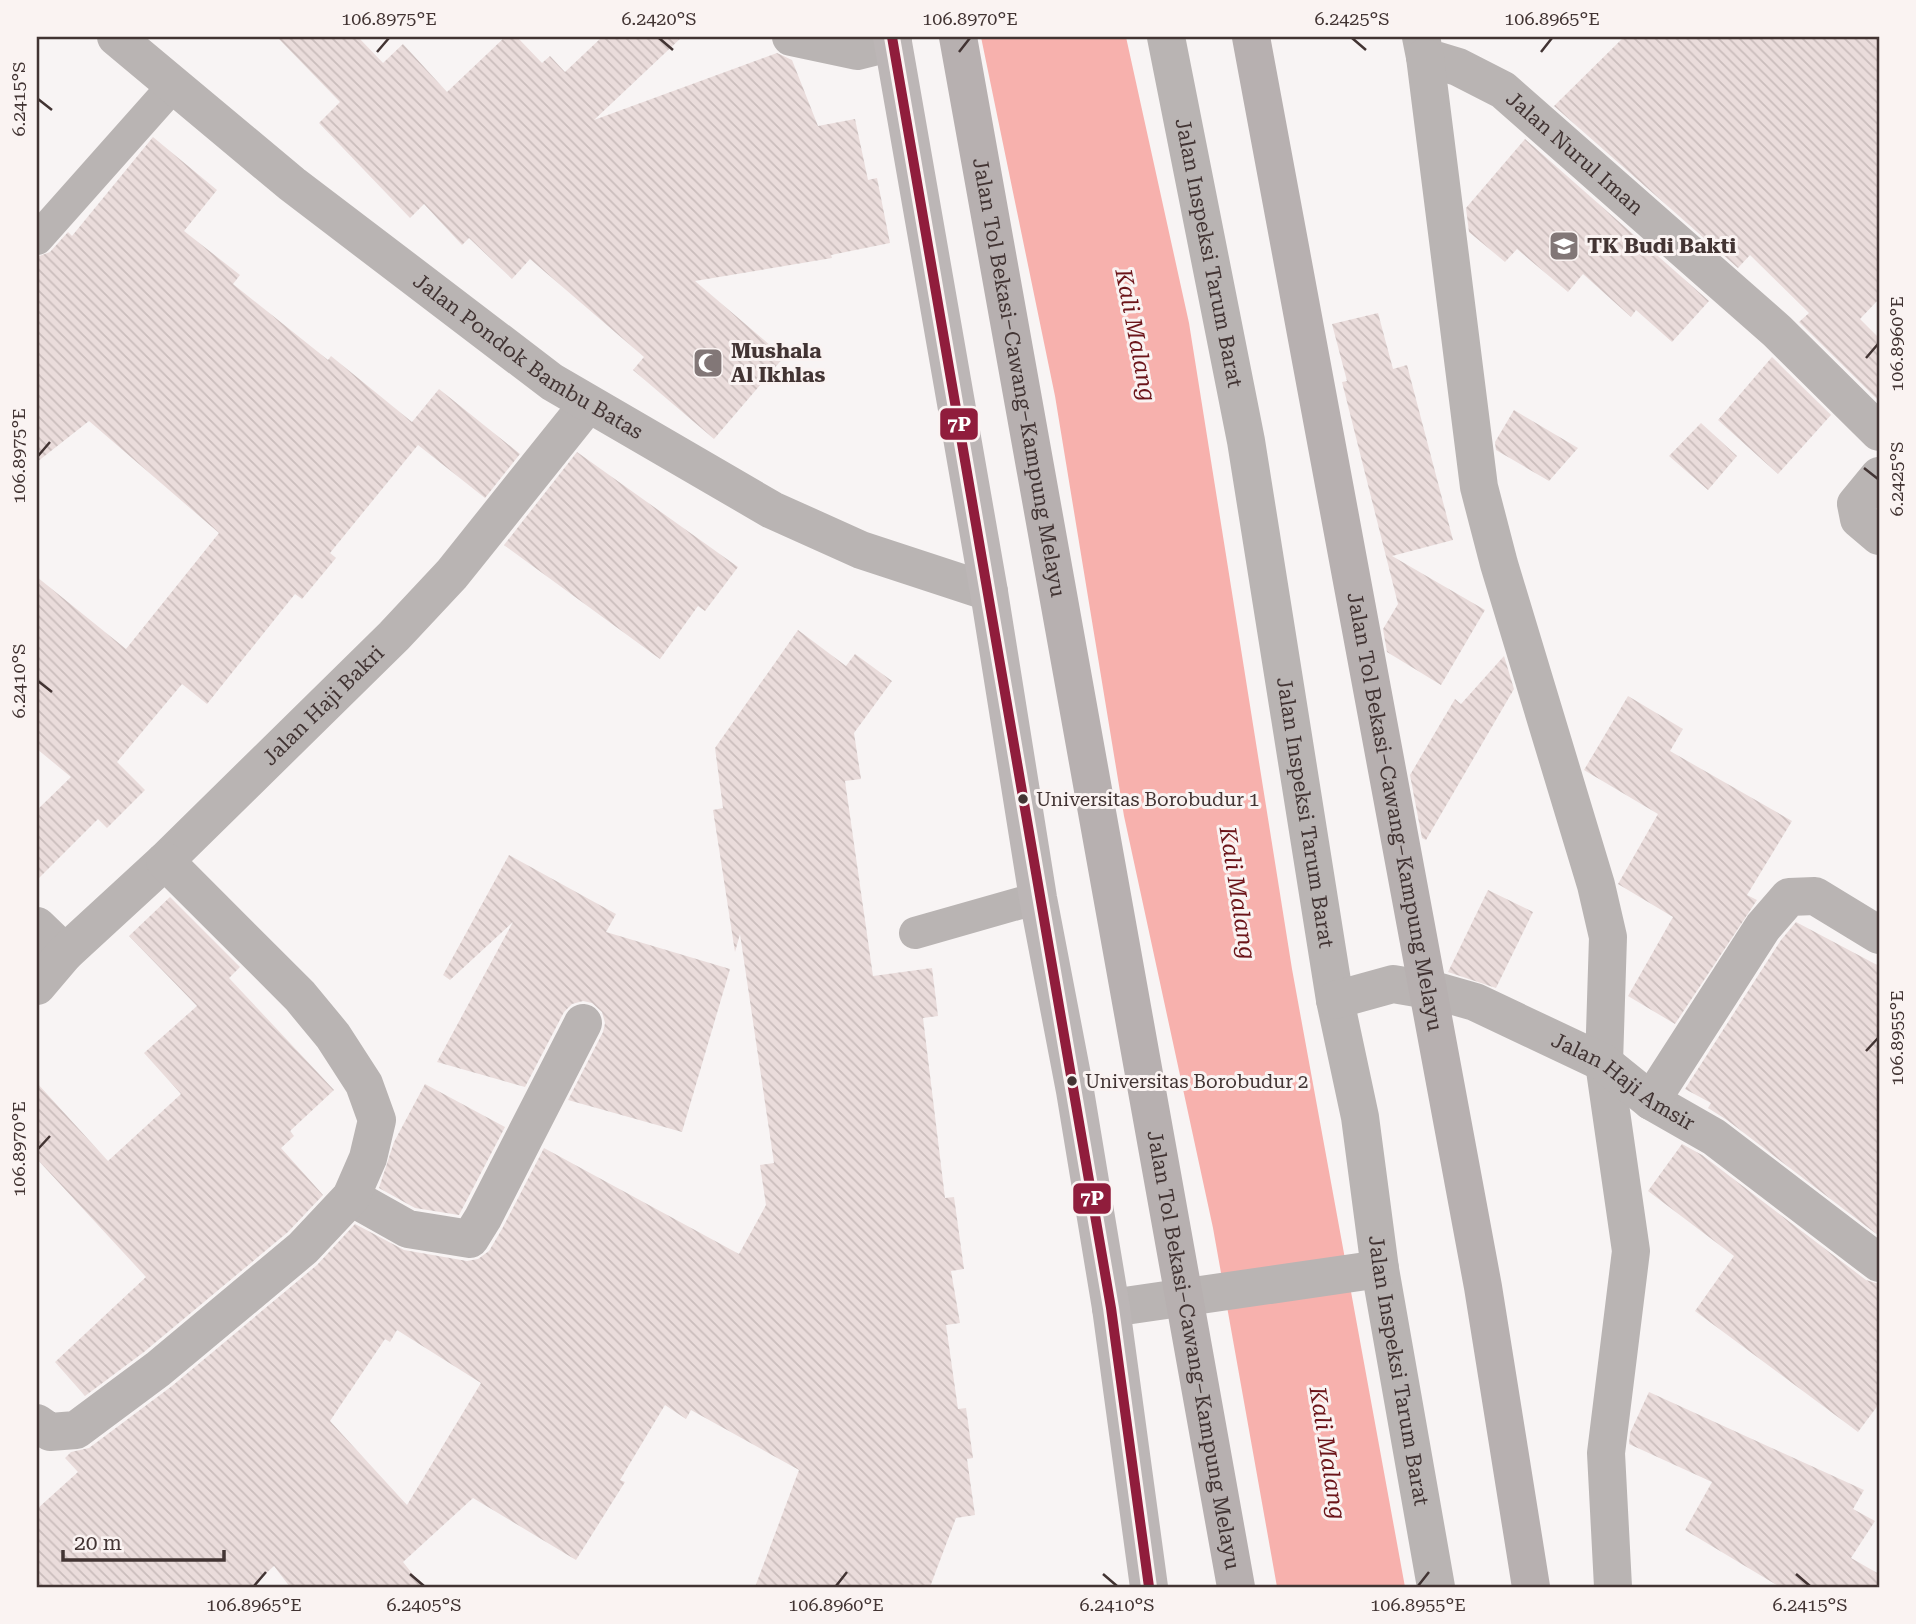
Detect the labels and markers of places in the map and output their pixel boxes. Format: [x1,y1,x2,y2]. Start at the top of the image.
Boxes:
school or university icon: TK Budi Bakti [1547,229,1581,263]
place label: TK Budi Bakti [1587,234,1736,258]
place label: Mushala Al Ikhlas [731,339,825,387]
mosque icon: Mushala Al Ikhlas [691,346,725,380]
place label: Universitas Borobudur 1 [1036,788,1259,811]
marker: Universitas Borobudur 1 [1016,792,1030,806]
place label: Universitas Borobudur 2 [1085,1070,1308,1093]
marker: Universitas Borobudur 2 [1065,1074,1079,1088]

